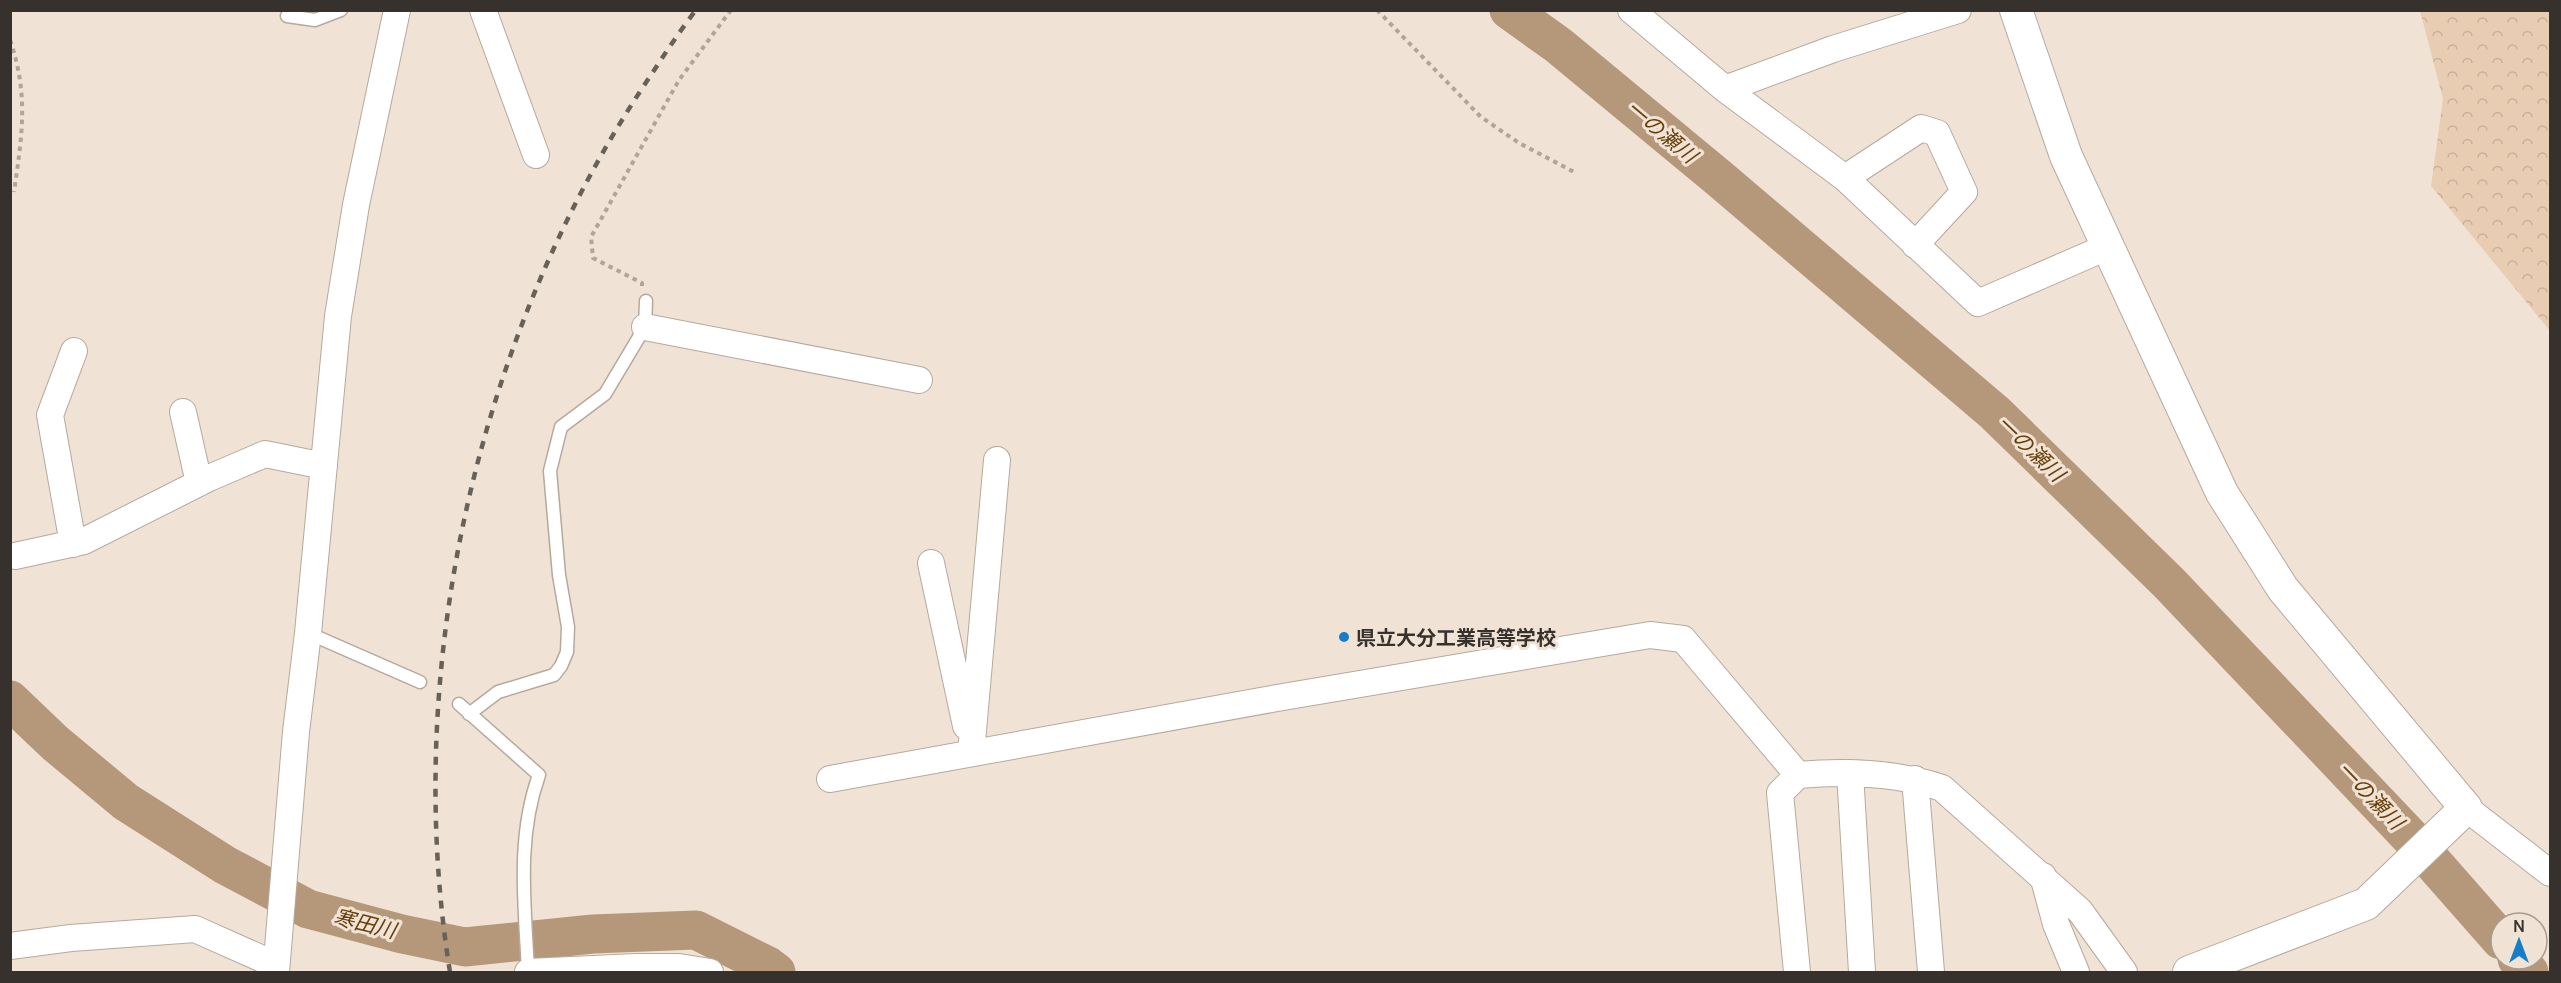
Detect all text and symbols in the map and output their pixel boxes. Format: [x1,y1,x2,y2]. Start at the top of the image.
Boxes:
water label: 一の瀬川 [1621,93,1705,170]
water label: 一の瀬川 [1991,409,2072,489]
place label: 県立大分工業高等学校 [1356,624,1556,651]
marker: 県立大分工業高等学校 [1337,630,1351,644]
water label: 一の瀬川 [2332,755,2412,836]
water label: 寒田川 [331,902,401,945]
north arrow [2489,911,2549,971]
text: N [2513,915,2525,937]

